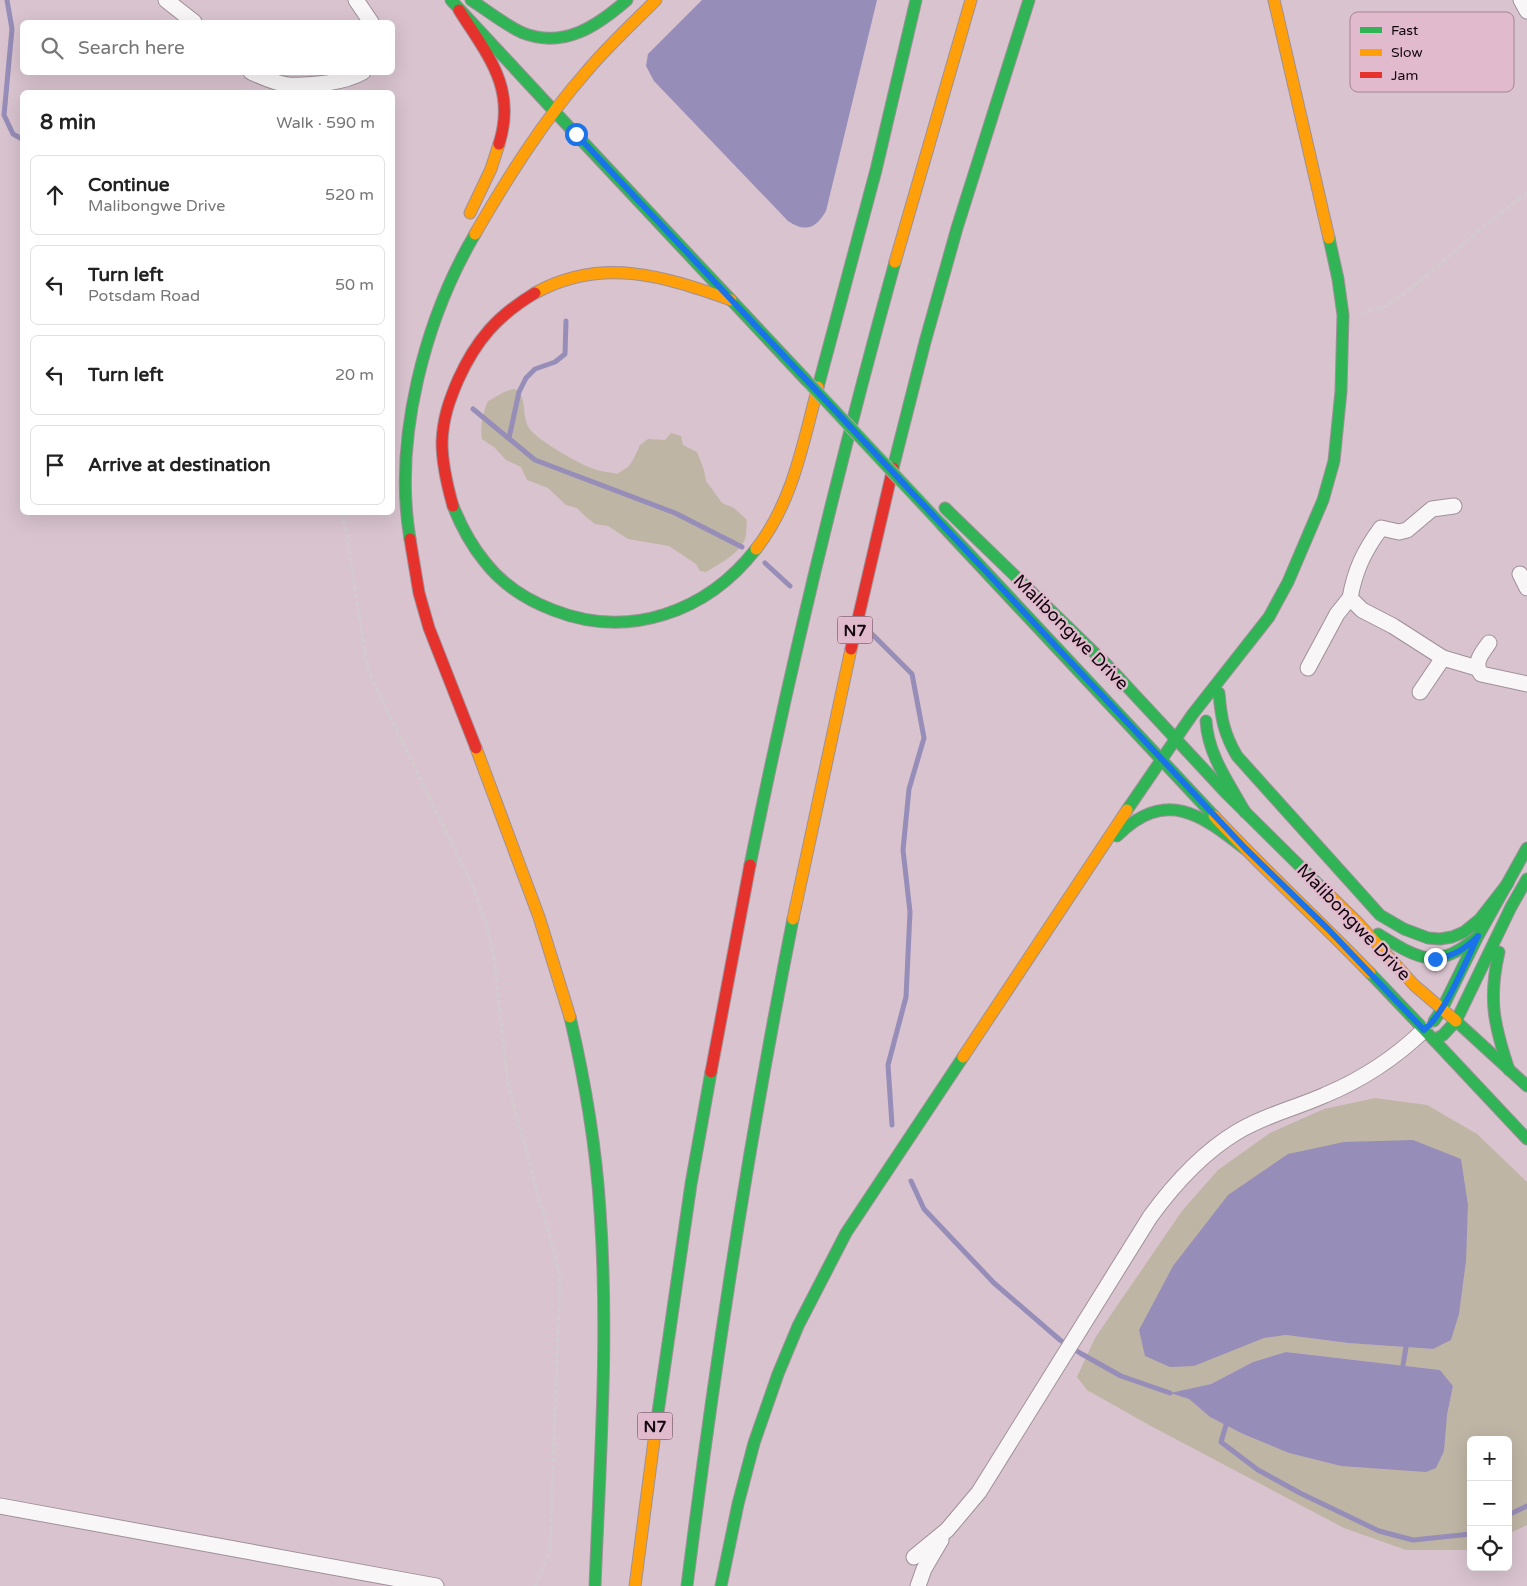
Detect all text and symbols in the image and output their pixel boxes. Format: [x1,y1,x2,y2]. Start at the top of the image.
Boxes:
legend [1350,12,1514,92]
search box [20,20,395,75]
text: Fast [1391,22,1419,39]
icon: search [38,34,66,62]
text: Search here [78,37,185,59]
text: Slow [1391,44,1423,61]
text: Jam [1391,67,1418,84]
text: 8 min [40,110,96,135]
text: Walk · 590 m [276,113,375,133]
route start [565,123,588,146]
text: Continue [88,174,170,196]
icon: ahead [41,181,69,209]
text: 520 m [325,185,374,205]
text: Malibongwe Drive [88,196,225,216]
text: Turn left [88,264,164,286]
icon: left [41,271,69,299]
text: 50 m [335,275,374,295]
text: Potsdam Road [88,286,200,306]
icon: left [41,361,69,389]
text: Turn left [88,364,164,386]
text: 20 m [335,365,374,385]
icon: arrive [41,451,69,479]
text: Arrive at destination [88,454,271,476]
street label: Malibongwe Drive [1009,570,1133,694]
road number: N7 [838,616,872,644]
street label: Malibongwe Drive [1292,859,1416,985]
route end [1424,948,1447,971]
road number: N7 [638,1412,672,1440]
map controls [1467,1436,1512,1571]
button: + [1467,1436,1512,1481]
button: − [1467,1481,1512,1526]
button: locate [1467,1526,1512,1571]

